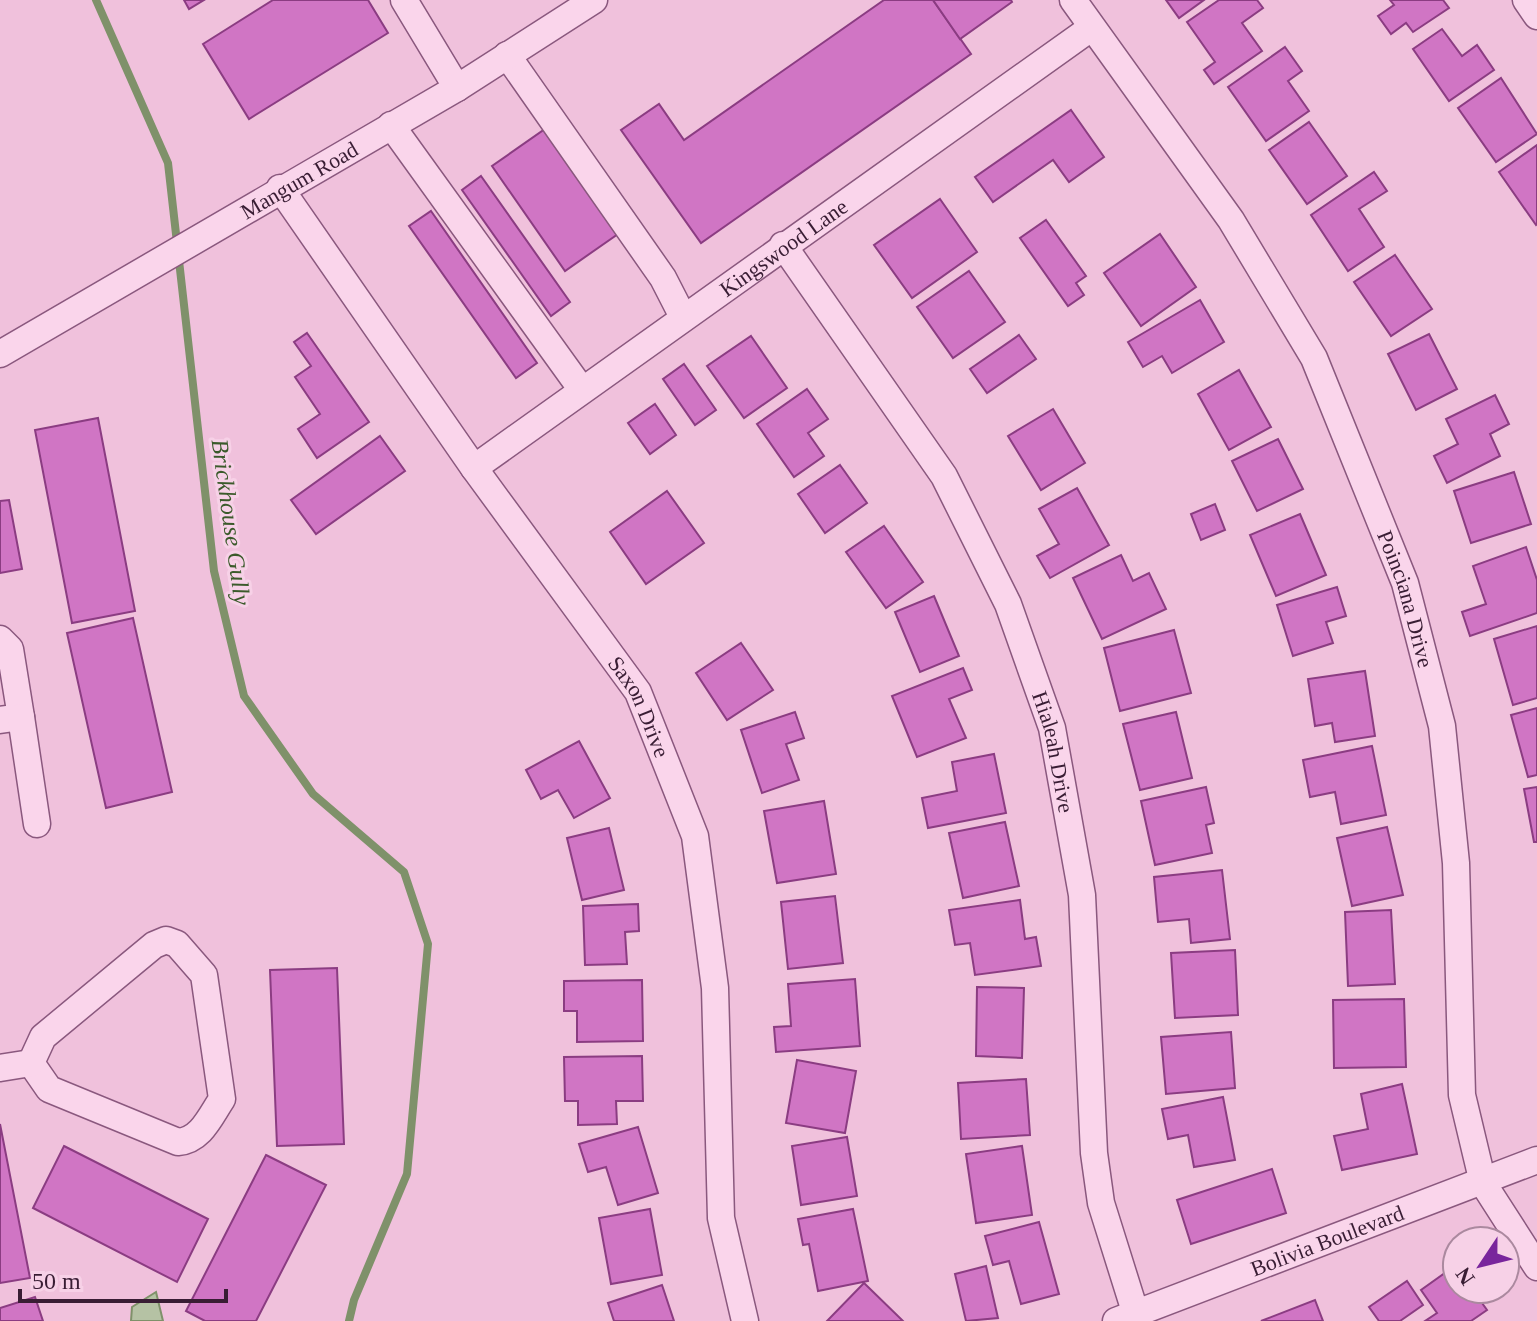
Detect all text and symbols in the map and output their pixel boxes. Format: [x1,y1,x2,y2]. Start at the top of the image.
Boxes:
street label: Mangum Road [236,137,362,224]
street label: Kingswood Lane [715,194,852,302]
water label: Brickhouse Gully [206,437,256,607]
street label: Poinciana Drive [1372,527,1438,670]
street label: Saxon Drive [603,651,675,761]
street label: Hialeah Drive [1027,688,1079,815]
street label: Bolivia Boulevard [1247,1200,1407,1281]
north arrow [1441,1225,1521,1305]
scale bar [20,1253,226,1303]
text: N [1450,1262,1480,1290]
text: 50 m [32,1268,81,1294]

